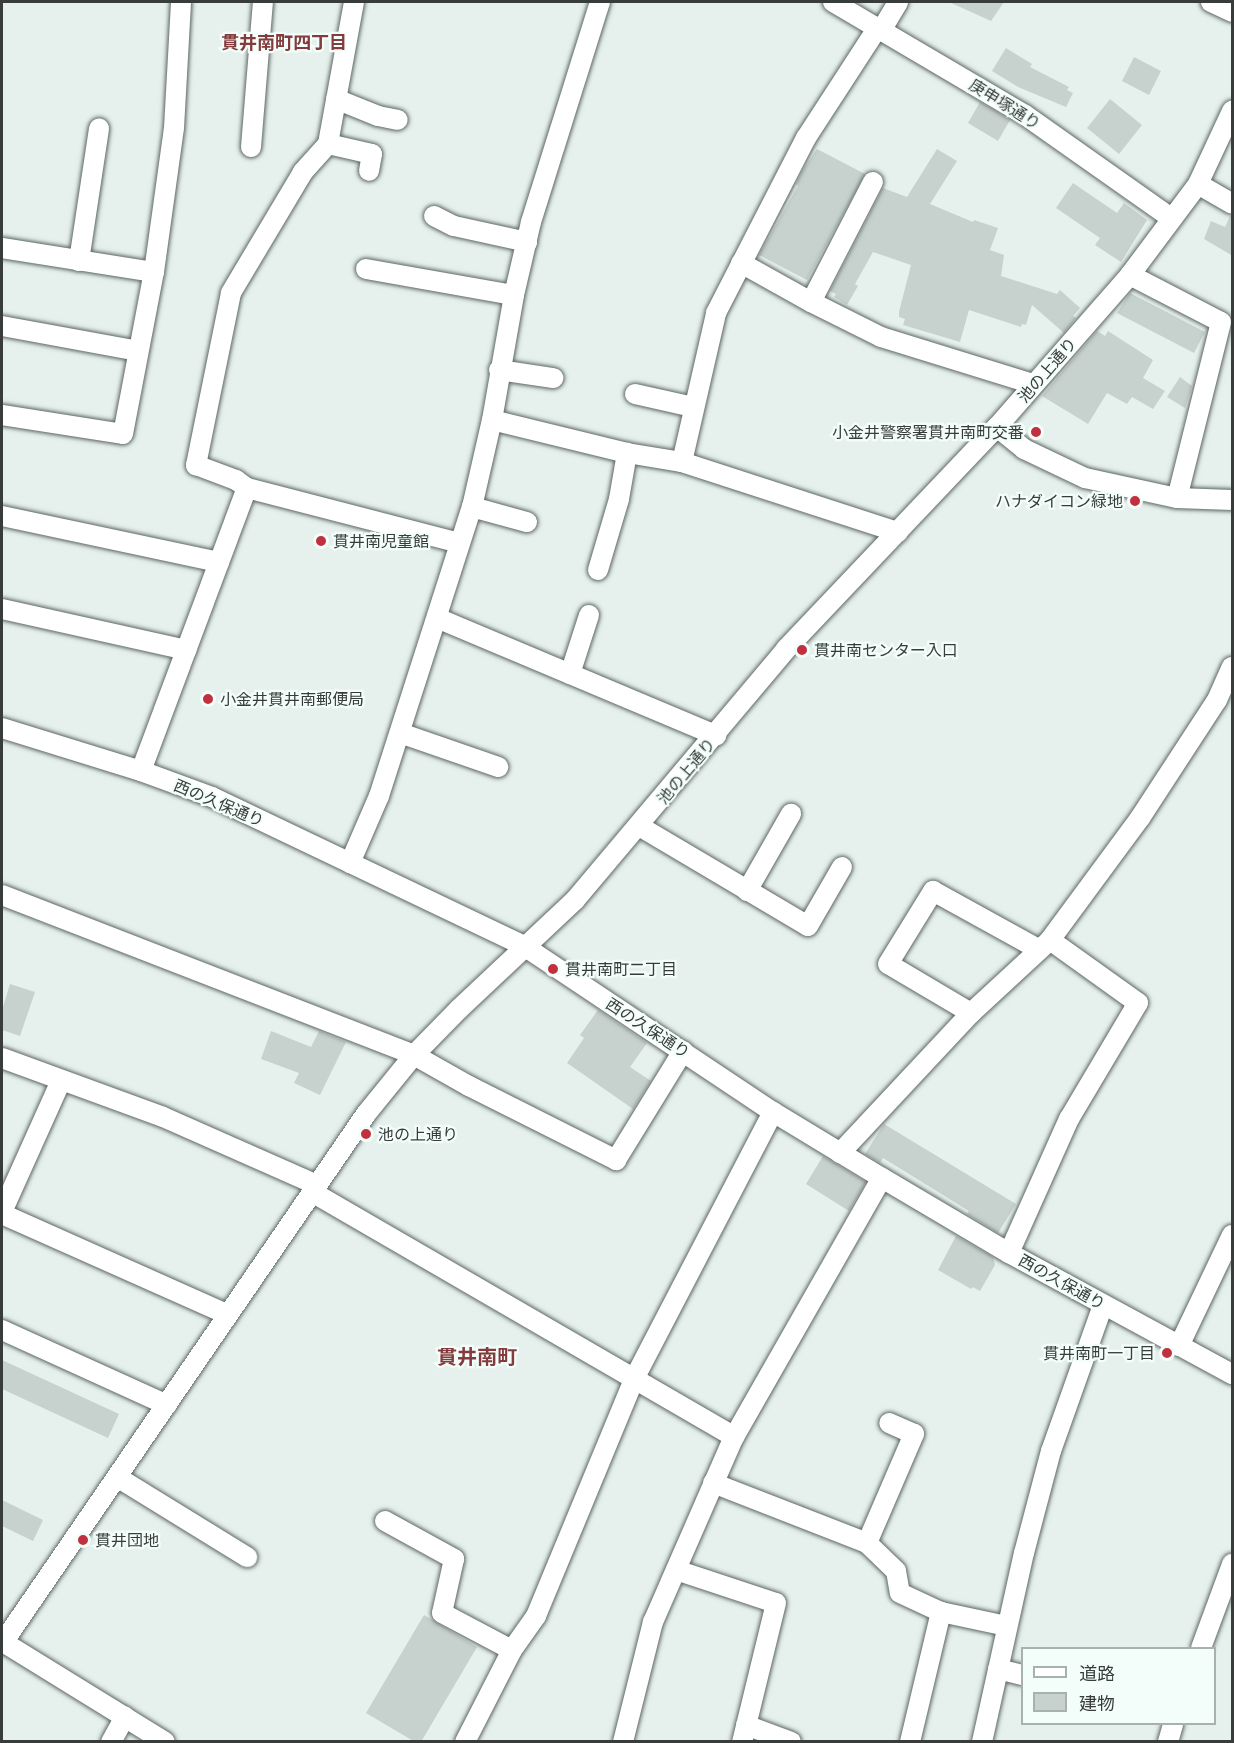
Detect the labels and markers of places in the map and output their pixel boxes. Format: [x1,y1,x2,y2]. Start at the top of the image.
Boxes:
place label: 小金井警察署貫井南町交番 [832,422,1024,442]
marker: 小金井警察署貫井南町交番 [1029,425,1043,439]
place label: ハナダイコン緑地 [995,491,1123,511]
marker: ハナダイコン緑地 [1128,494,1142,508]
place label: 貫井南児童館 [333,531,429,551]
marker: 貫井南児童館 [314,534,328,548]
place label: 貫井南センター入口 [814,640,958,660]
marker: 貫井南センター入口 [795,643,809,657]
place label: 小金井貫井南郵便局 [220,689,364,709]
marker: 小金井貫井南郵便局 [201,692,215,706]
place label: 貫井南町二丁目 [565,959,677,979]
marker: 貫井南町二丁目 [546,962,560,976]
place label: 池の上通り [378,1124,458,1144]
marker: 池の上通り [359,1127,373,1141]
place label: 貫井南町一丁目 [1043,1343,1155,1363]
marker: 貫井南町一丁目 [1160,1346,1174,1360]
place label: 貫井団地 [95,1530,159,1550]
marker: 貫井団地 [76,1533,90,1547]

